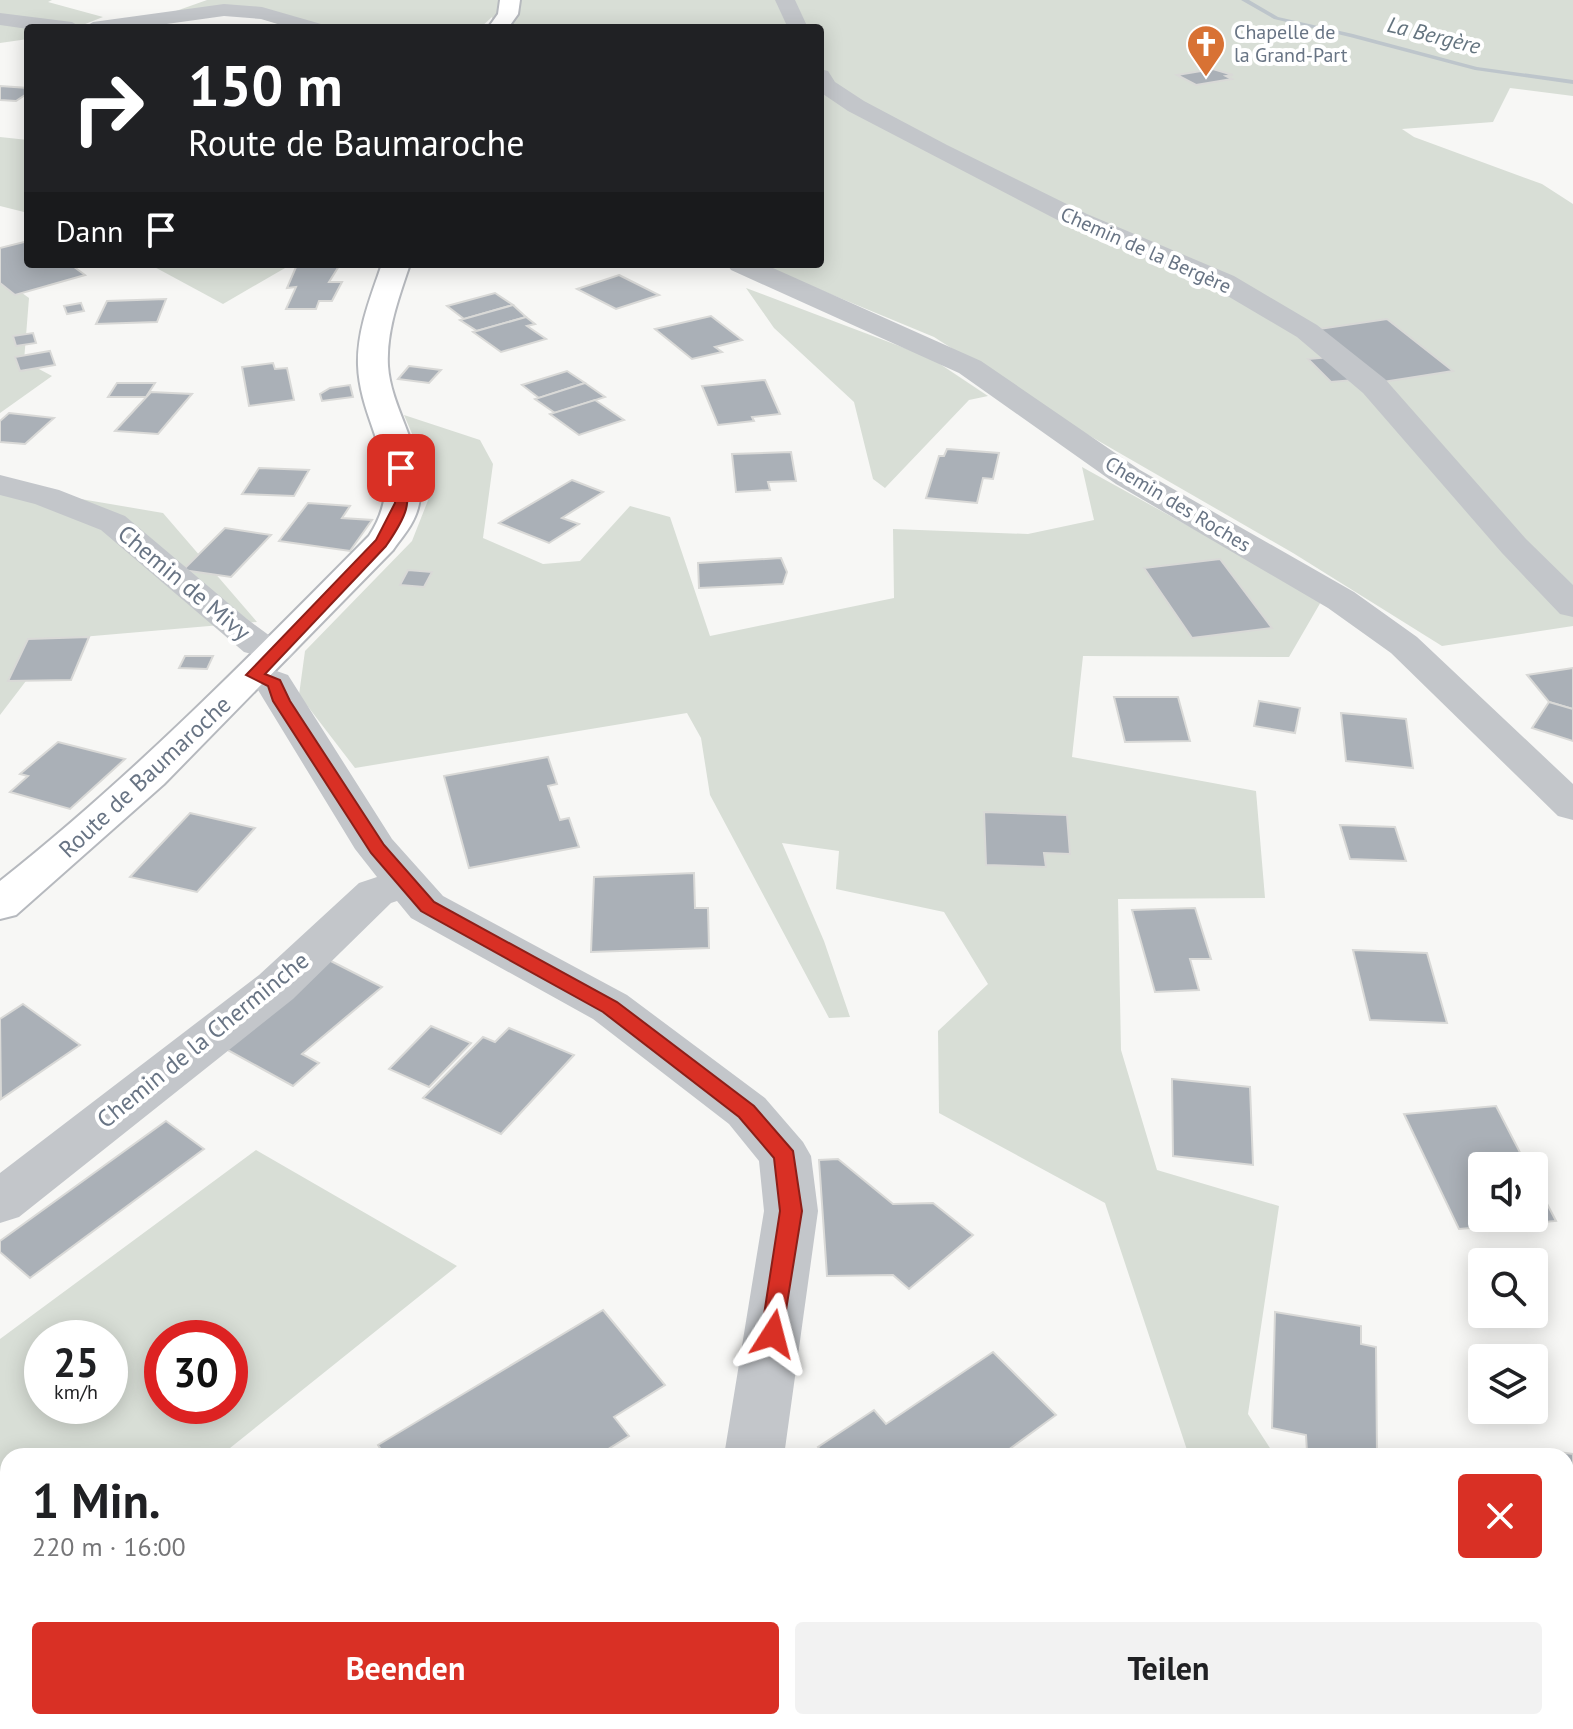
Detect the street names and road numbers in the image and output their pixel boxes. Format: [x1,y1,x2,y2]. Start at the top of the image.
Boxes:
street label: Chemin de la Bergère [1057,201,1235,299]
street label: Chemin des Roches [1100,450,1256,558]
street label: Chemin de Mivy [111,518,257,647]
street label: Route de Baumaroche [52,689,237,864]
street label: Chemin de la Cherminche [90,945,315,1135]

